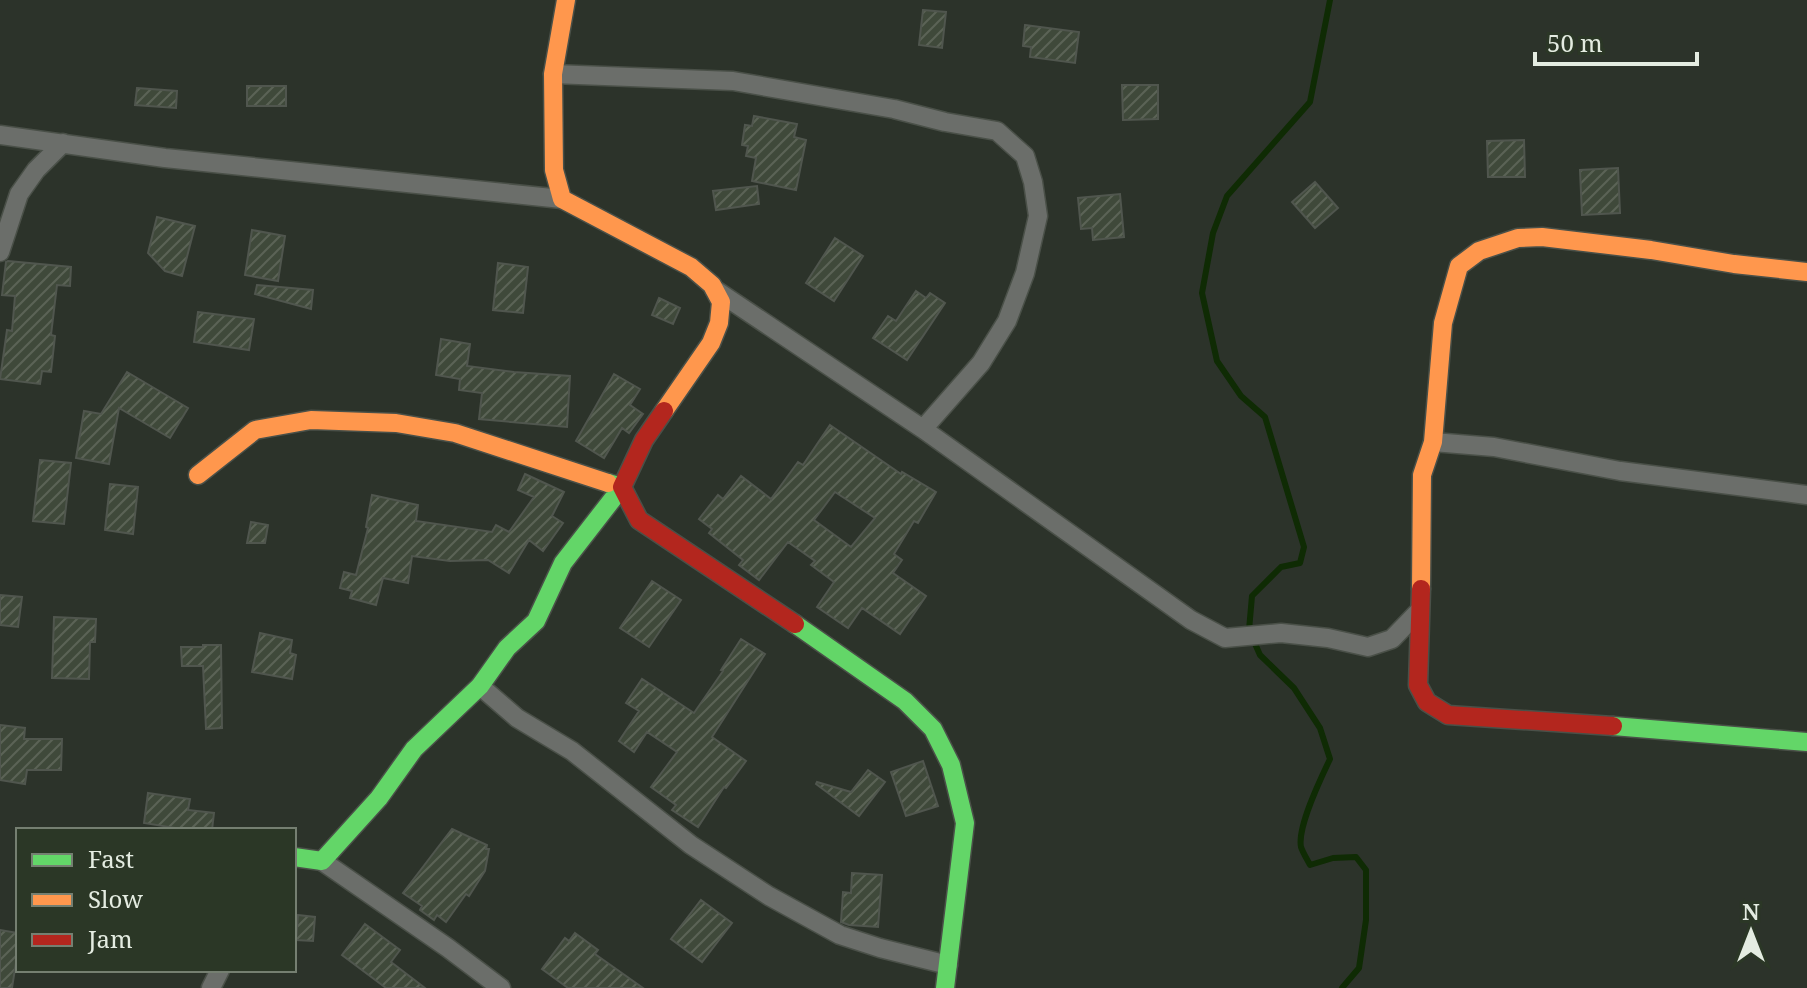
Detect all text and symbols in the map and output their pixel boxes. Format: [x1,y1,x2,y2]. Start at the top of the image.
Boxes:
scale bar [1535,16,1697,66]
text: 50 m [1547,26,1603,59]
legend [16,828,296,972]
text: Fast [88,842,134,875]
text: Slow [88,882,143,915]
north arrow [1711,892,1791,972]
text: N [1742,896,1760,926]
text: Jam [87,922,133,955]

